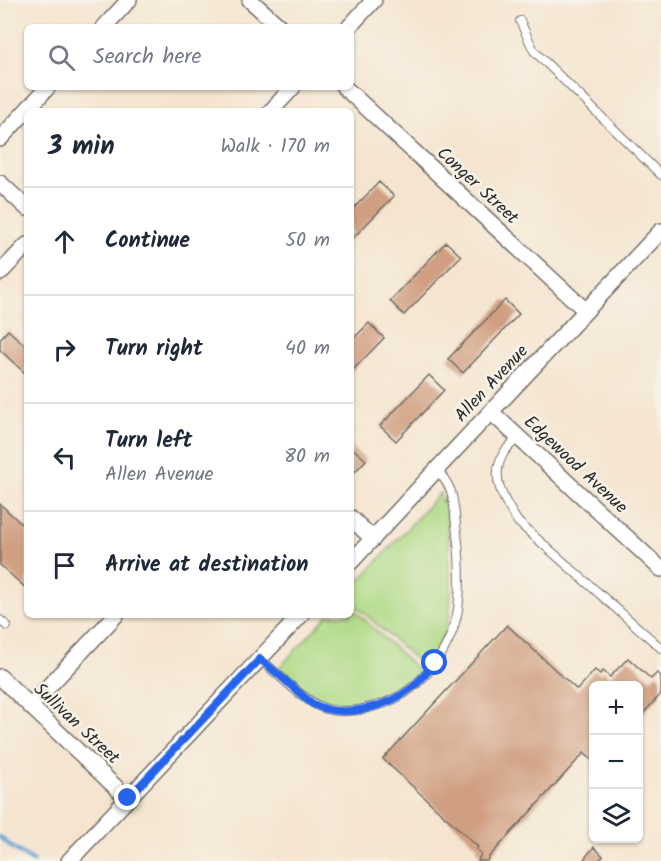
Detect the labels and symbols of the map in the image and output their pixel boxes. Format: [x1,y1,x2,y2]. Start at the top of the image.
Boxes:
street label: Conger Street [429,140,526,233]
street label: Allen Avenue [448,338,536,430]
street label: Edgewood Avenue [516,409,634,521]
route start [421,649,447,675]
street label: Sullivan Street [26,676,127,773]
route end [114,784,140,810]

